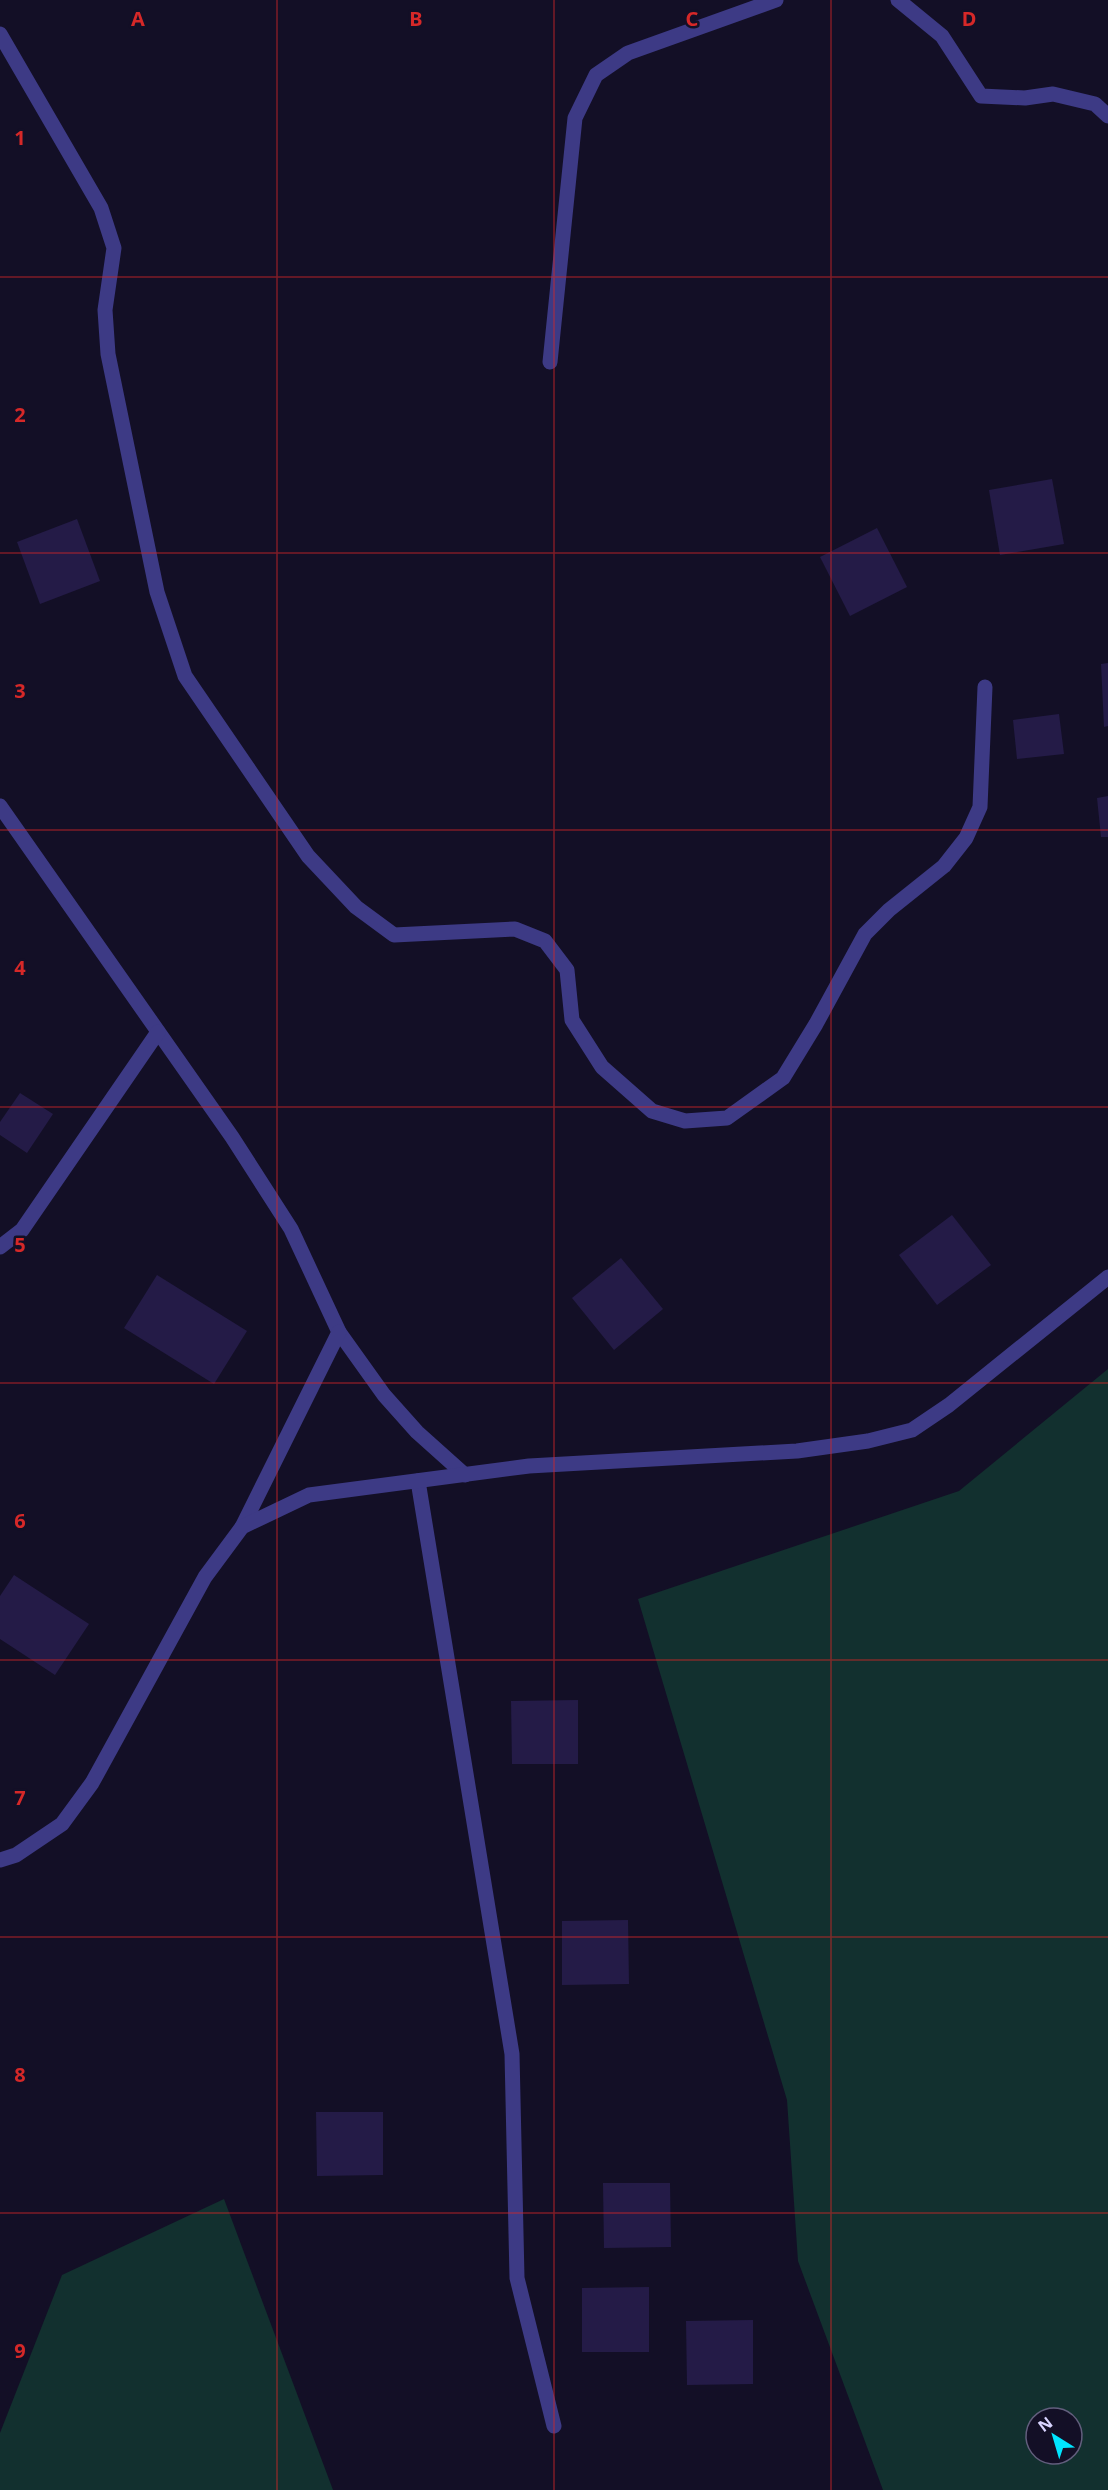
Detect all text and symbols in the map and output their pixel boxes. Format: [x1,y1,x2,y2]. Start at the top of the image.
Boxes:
text: A [131,5,145,32]
text: B [409,5,423,32]
text: C [686,5,699,32]
text: D [962,5,976,32]
text: 1 [14,124,26,151]
text: 2 [14,401,26,428]
text: 3 [14,677,26,704]
text: 4 [14,954,26,981]
text: 5 [14,1231,26,1258]
text: 6 [14,1507,26,1534]
text: 7 [14,1784,26,1811]
text: 8 [14,2061,26,2088]
text: 9 [14,2337,26,2364]
north arrow [1024,2406,1084,2466]
text: N [1033,2411,1057,2437]

